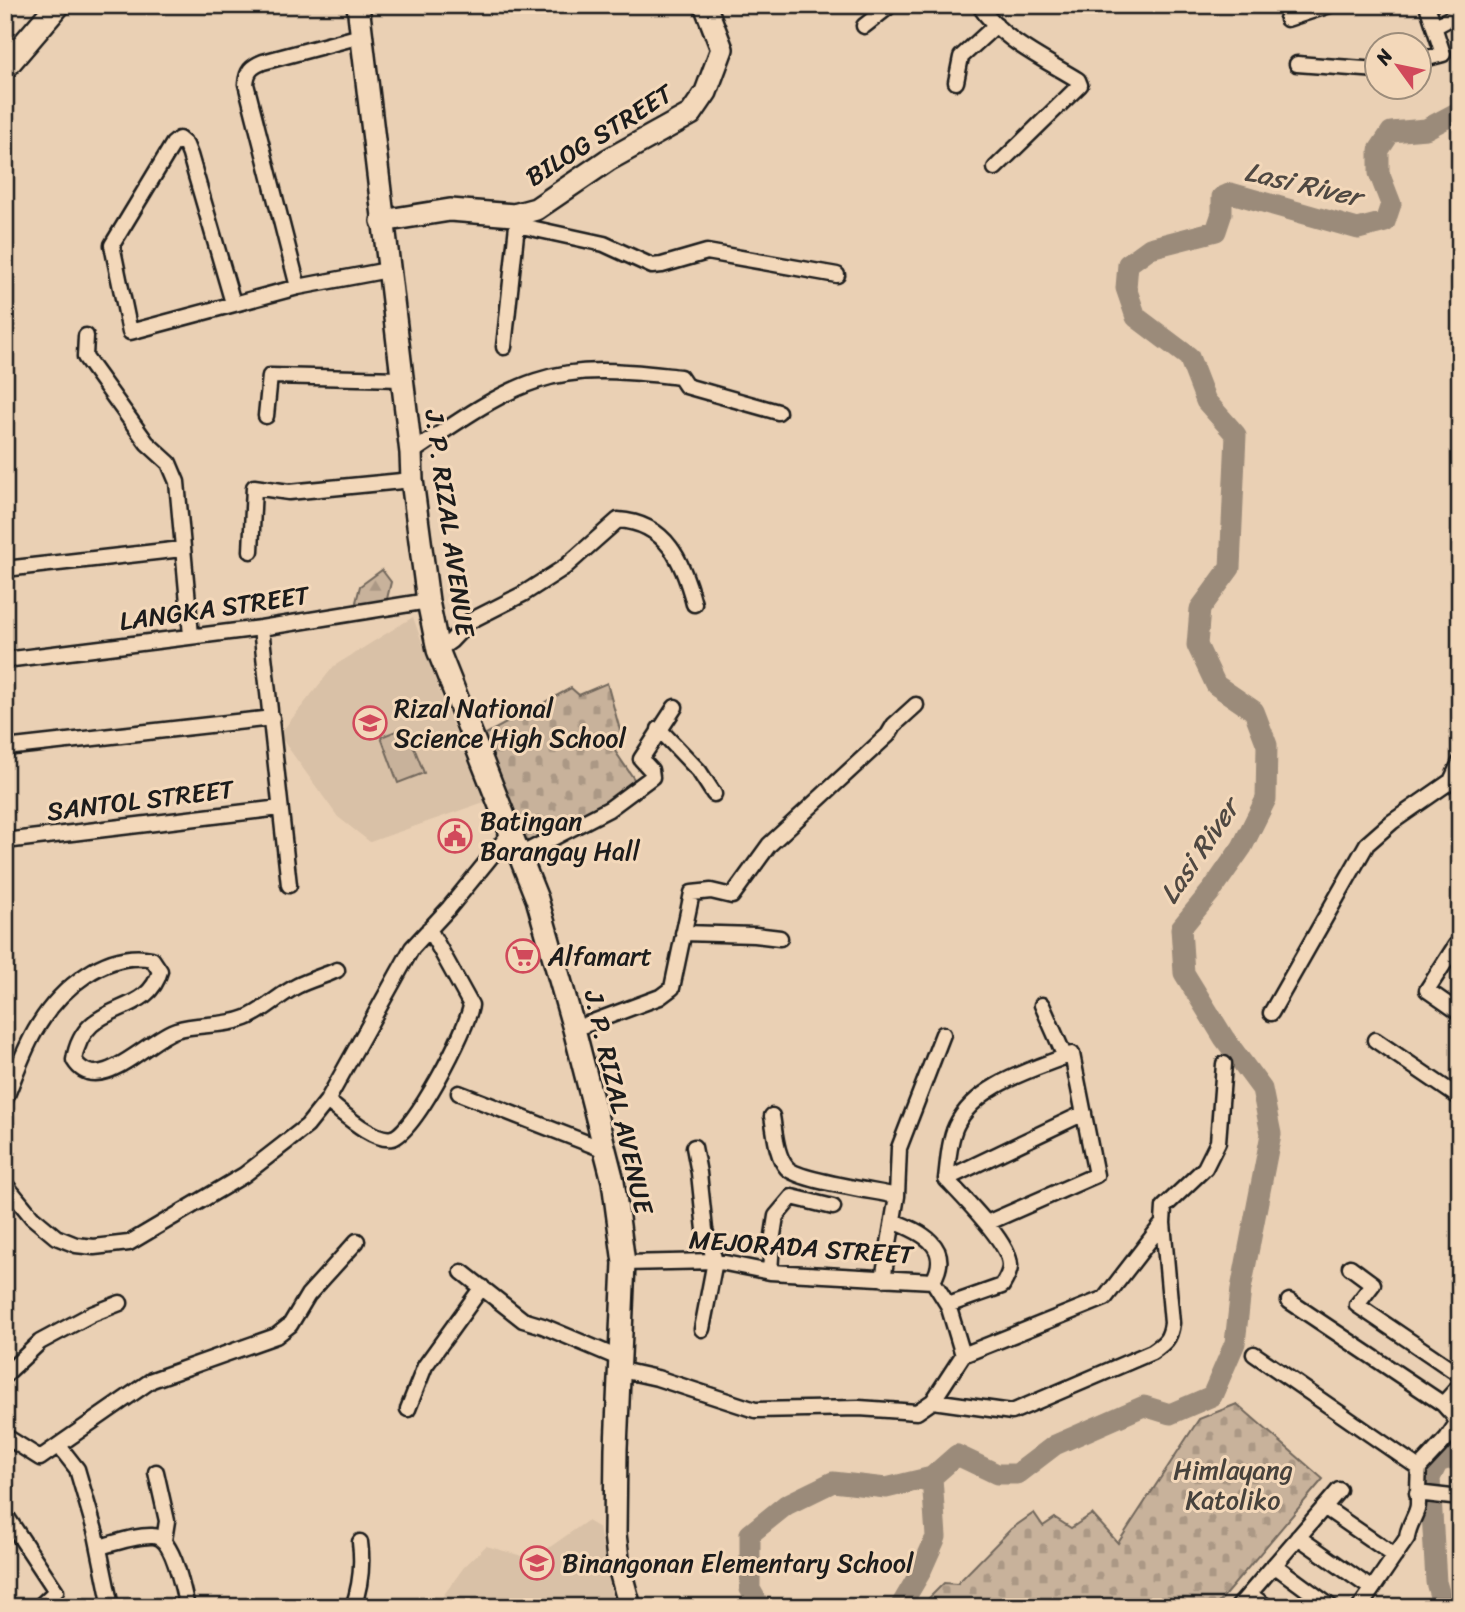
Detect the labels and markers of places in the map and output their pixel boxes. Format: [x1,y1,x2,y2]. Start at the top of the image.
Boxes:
place label: Rizal National Science High School [394,685,627,761]
school or university icon: Rizal National Science High School [351,704,389,742]
place label: Batingan Barangay Hall [480,798,640,874]
public building icon: Batingan Barangay Hall [436,817,474,855]
place label: Alfamart [547,933,652,979]
supermarket icon: Alfamart [504,937,542,975]
place label: Binangonan Elementary School [562,1540,914,1586]
school or university icon: Binangonan Elementary School [518,1544,556,1582]

